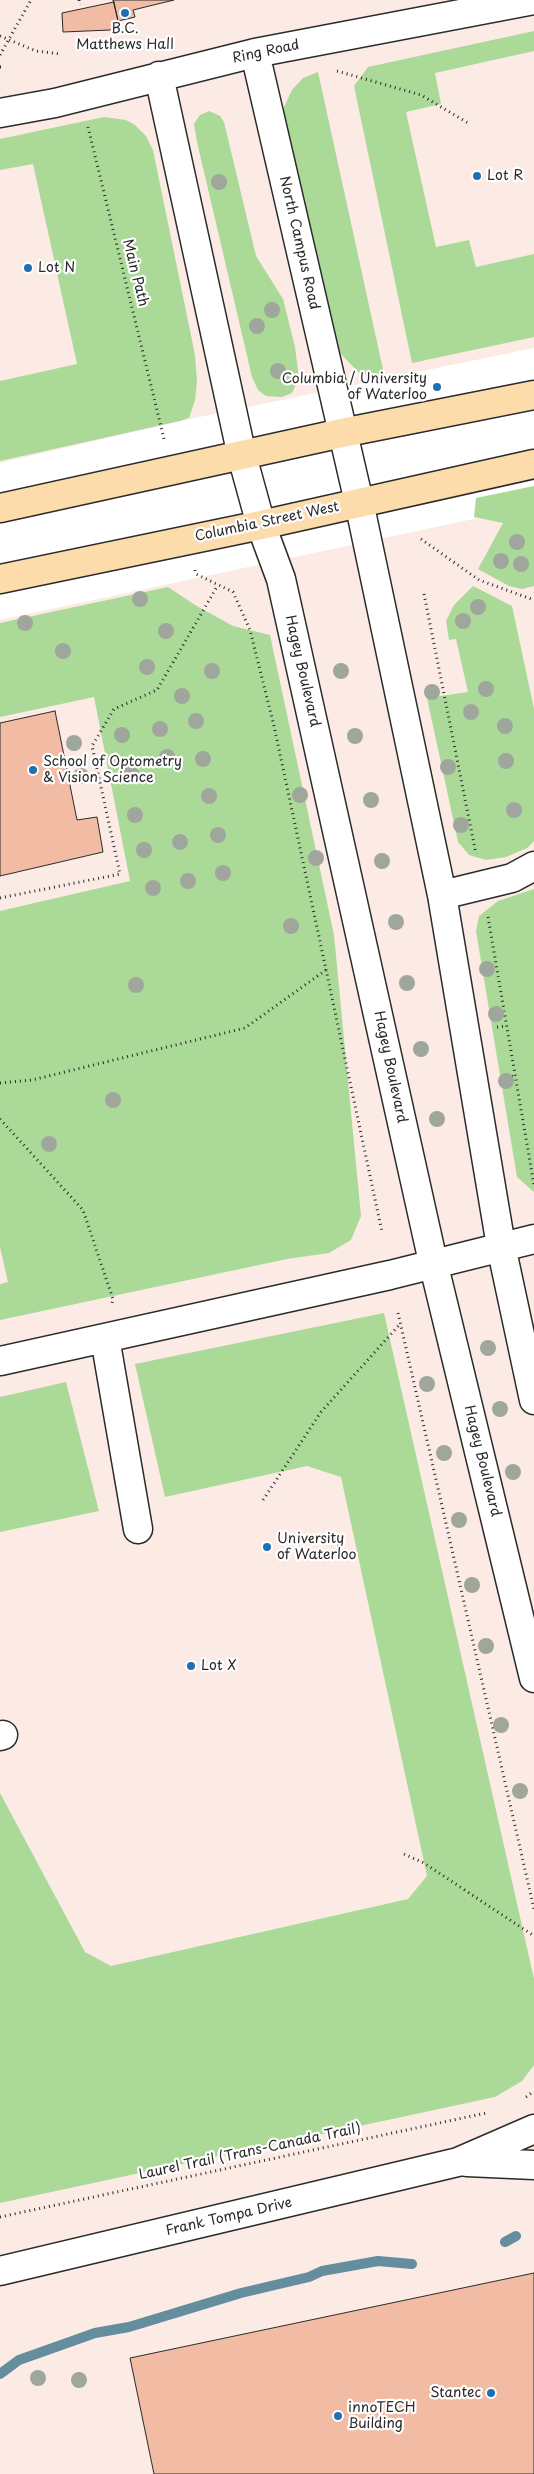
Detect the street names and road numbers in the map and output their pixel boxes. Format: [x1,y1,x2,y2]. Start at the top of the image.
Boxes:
street label: Ring Road [231,37,301,67]
street label: North Campus Road [275,174,323,312]
street label: Main Path [119,238,151,308]
street label: Columbia Street West [193,499,341,545]
street label: Hagey Boulevard [281,613,323,729]
street label: Hagey Boulevard [370,1009,410,1125]
street label: Hagey Boulevard [460,1404,504,1518]
street label: Laurel Trail (Trans-Canada Trail) [138,2120,362,2184]
street label: Frank Tompa Drive [164,2194,294,2240]

